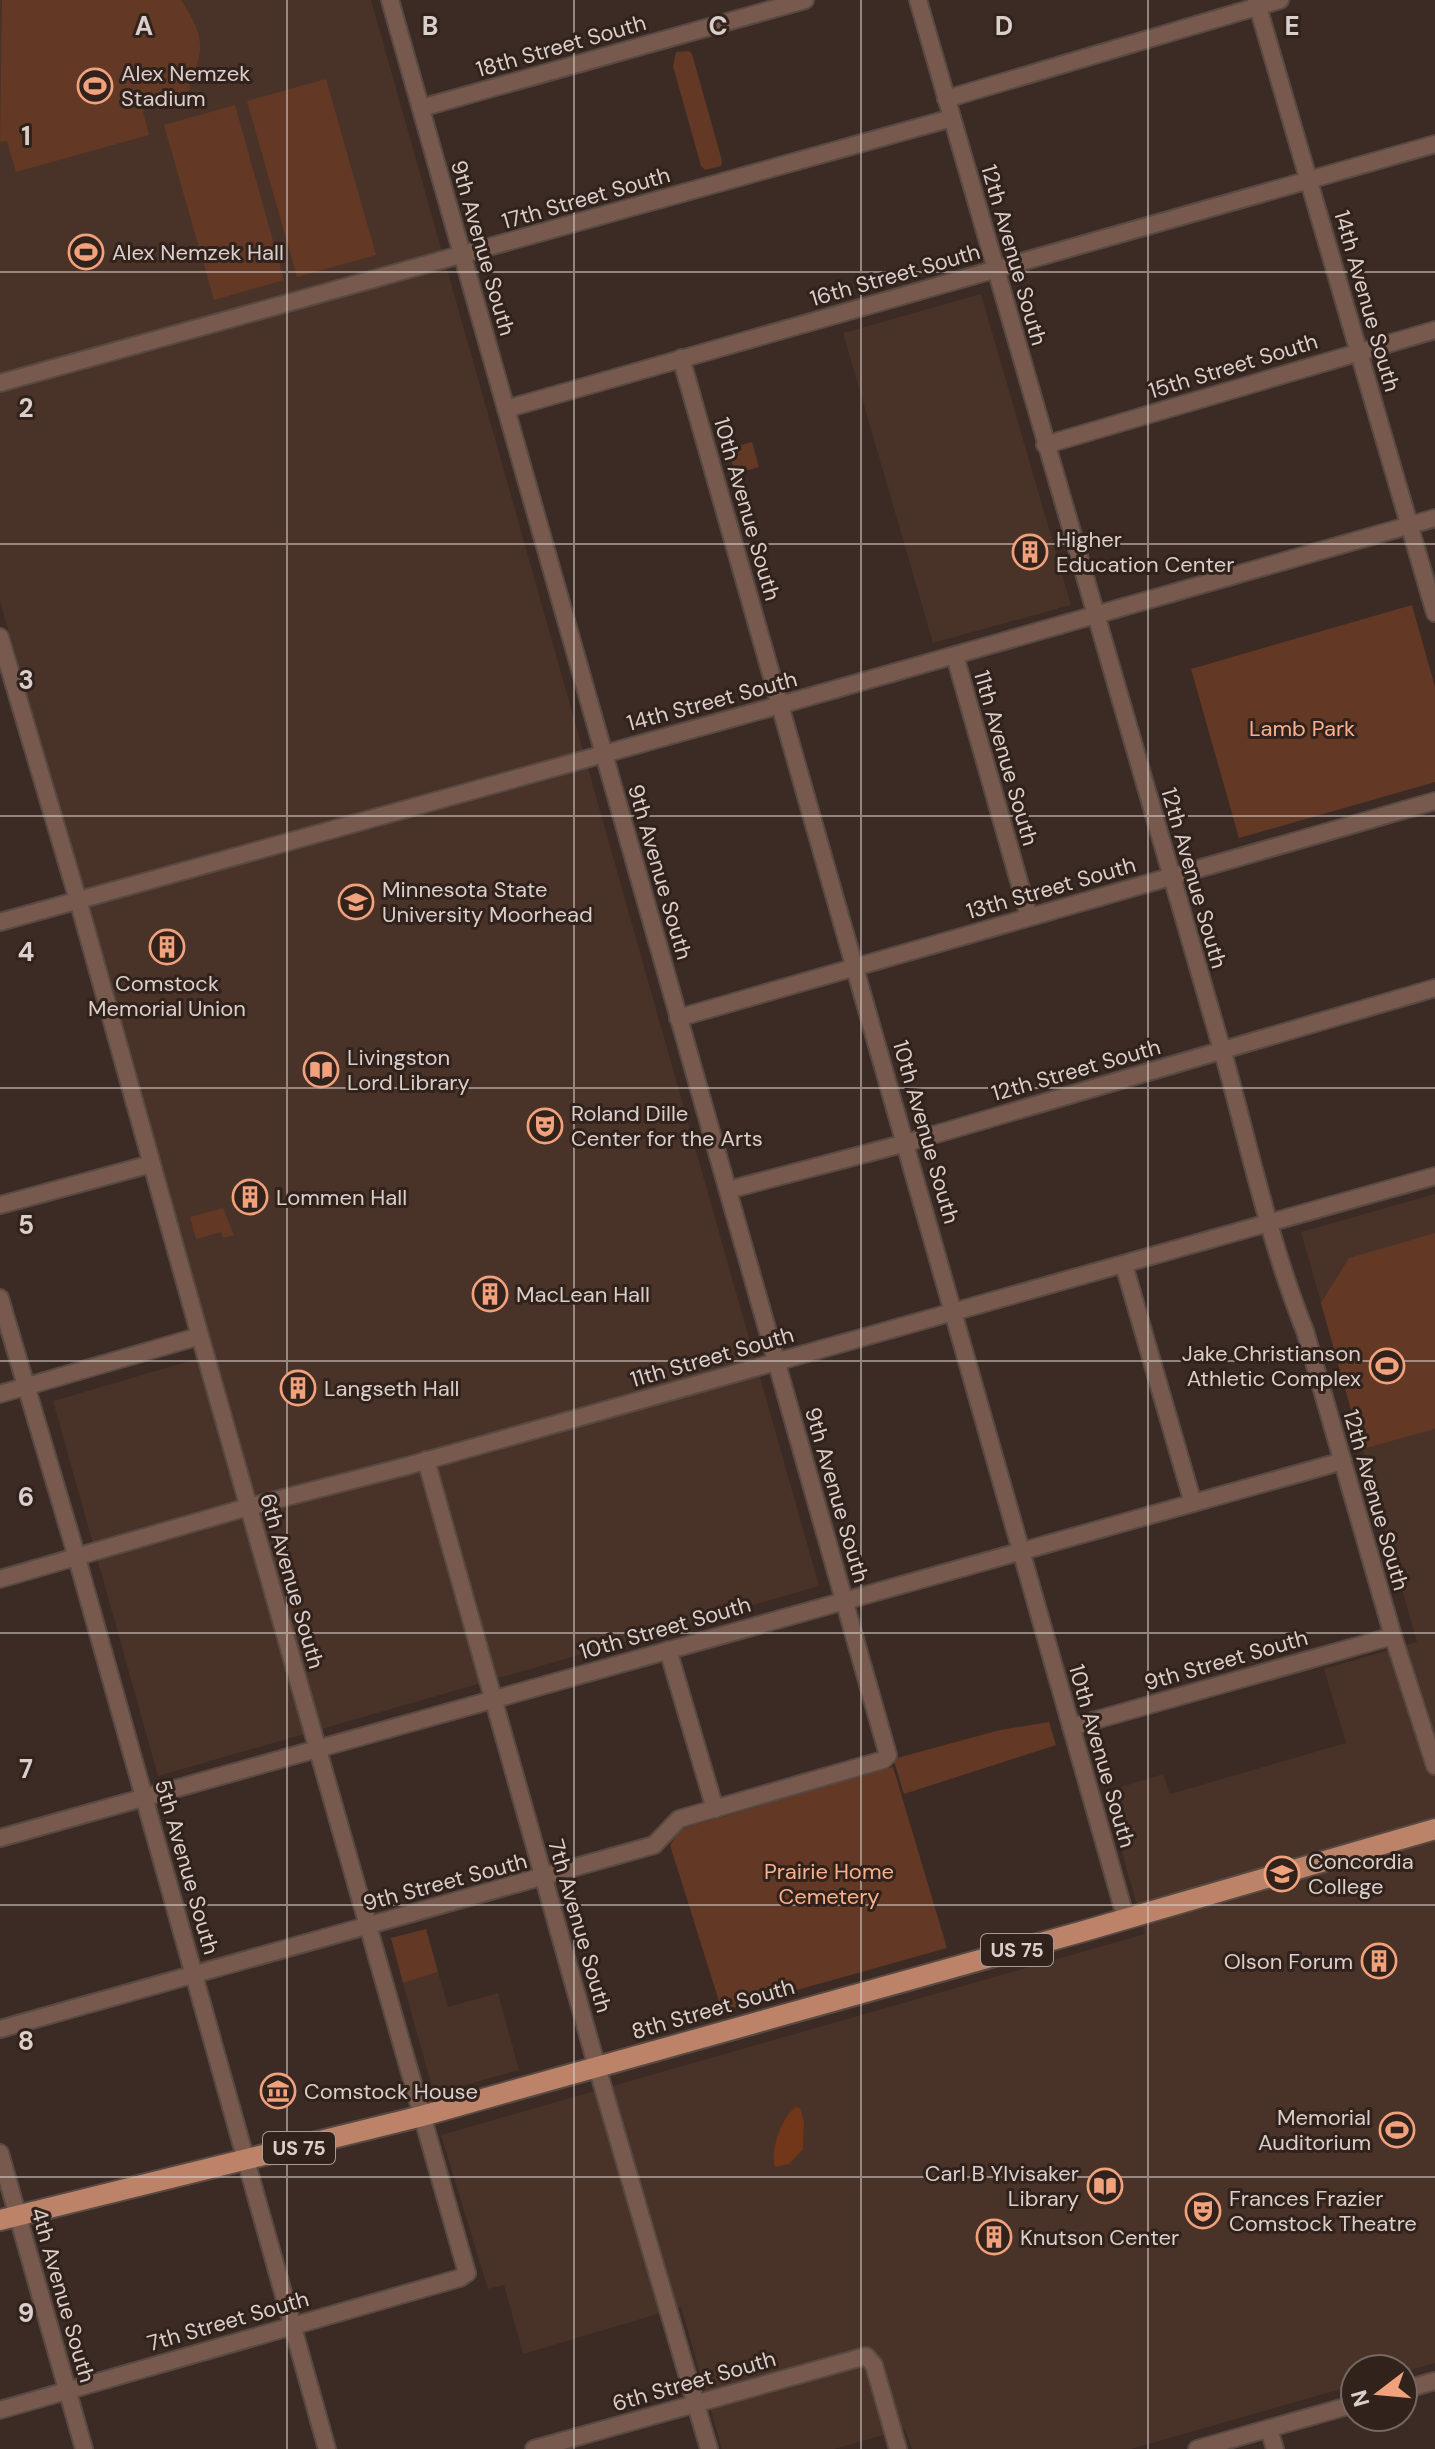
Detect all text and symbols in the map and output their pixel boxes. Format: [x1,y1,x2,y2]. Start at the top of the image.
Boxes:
street label: 18th Street South [473,8,649,84]
text: A [135,9,153,43]
text: B [422,9,438,43]
text: C [708,9,728,43]
text: D [995,9,1013,43]
text: E [1284,9,1300,43]
place label: Alex Nemzek Stadium [121,59,250,113]
sports icon: Alex Nemzek Stadium [76,67,114,105]
text: 1 [21,119,31,153]
street label: 9th Avenue South [444,157,522,339]
street label: 17th Street South [499,160,673,236]
street label: 12th Avenue South [974,161,1054,349]
street label: 14th Avenue South [1327,207,1407,395]
sports icon: Alex Nemzek Hall [67,233,105,271]
street label: 16th Street South [807,237,983,313]
place label: Alex Nemzek Hall [112,238,284,267]
street label: 15th Street South [1145,327,1321,405]
text: 2 [18,391,34,425]
street label: 10th Avenue South [707,414,787,604]
place label: Higher Education Center [1056,525,1234,579]
building icon: Higher Education Center [1011,533,1049,571]
text: 3 [18,663,34,697]
street label: 14th Street South [624,664,800,738]
street label: 11th Avenue South [967,667,1045,849]
park label: Lamb Park [1249,714,1355,743]
street label: 9th Avenue South [621,781,699,963]
street label: 12th Avenue South [1154,784,1234,972]
street label: 13th Street South [963,850,1139,926]
place label: Minnesota State University Moorhead [382,875,593,929]
school or university icon: Minnesota State University Moorhead [337,883,375,921]
building icon: Comstock Memorial Union [148,928,186,966]
text: 4 [18,935,34,969]
place label: Comstock Memorial Union [88,969,246,1023]
street label: 12th Street South [988,1032,1164,1108]
street label: 10th Avenue South [886,1037,966,1227]
place label: Livingston Lord Library [347,1043,470,1097]
library icon: Livingston Lord Library [302,1051,340,1089]
place label: Roland Dille Center for the Arts [571,1099,763,1153]
theatre icon: Roland Dille Center for the Arts [526,1107,564,1145]
building icon: Lommen Hall [231,1178,269,1216]
place label: Lommen Hall [276,1183,407,1212]
text: 5 [18,1208,34,1242]
building icon: MacLean Hall [471,1275,509,1313]
place label: MacLean Hall [516,1280,650,1309]
street label: 11th Street South [627,1320,797,1394]
place label: Jake Christianson Athletic Complex [1182,1339,1361,1393]
sports icon: Jake Christianson Athletic Complex [1368,1347,1406,1385]
building icon: Langseth Hall [279,1369,317,1407]
place label: Langseth Hall [324,1374,460,1403]
street label: 9th Avenue South [798,1404,876,1586]
street label: 12th Avenue South [1336,1406,1416,1594]
text: 6 [18,1480,34,1514]
street label: 6th Avenue South [253,1490,331,1672]
street label: 10th Street South [576,1590,754,1666]
street label: 9th Street South [1141,1623,1311,1697]
street label: 10th Avenue South [1062,1661,1142,1851]
text: 7 [19,1752,33,1786]
street label: 5th Avenue South [148,1776,226,1958]
street label: 7th Avenue South [541,1836,619,2016]
street label: 9th Street South [360,1846,530,1918]
place label: Concordia College [1308,1847,1414,1901]
school or university icon: Concordia College [1263,1855,1301,1893]
park label: Prairie Home Cemetery [764,1857,894,1911]
road number: US 75 [981,1934,1053,1966]
building icon: Olson Forum [1360,1942,1398,1980]
place label: Olson Forum [1224,1947,1353,1976]
street label: 8th Street South [628,1972,798,2046]
text: 8 [18,2024,34,2058]
museum icon: Comstock House [259,2072,297,2110]
place label: Comstock House [304,2077,478,2106]
place label: Memorial Auditorium [1258,2103,1371,2157]
sports icon: Memorial Auditorium [1378,2111,1416,2149]
road number: US 75 [263,2132,335,2164]
place label: Carl B Ylvisaker Library [925,2159,1079,2213]
library icon: Carl B Ylvisaker Library [1086,2167,1124,2205]
place label: Frances Frazier Comstock Theatre [1229,2184,1417,2238]
theatre icon: Frances Frazier Comstock Theatre [1184,2192,1222,2230]
street label: 4th Avenue South [24,2204,102,2386]
building icon: Knutson Center [975,2218,1013,2256]
place label: Knutson Center [1020,2223,1179,2252]
street label: 7th Street South [144,2284,312,2358]
text: 9 [18,2296,34,2330]
street label: 6th Street South [609,2344,779,2418]
north arrow [1339,2353,1419,2433]
text: N [1344,2387,1376,2410]

